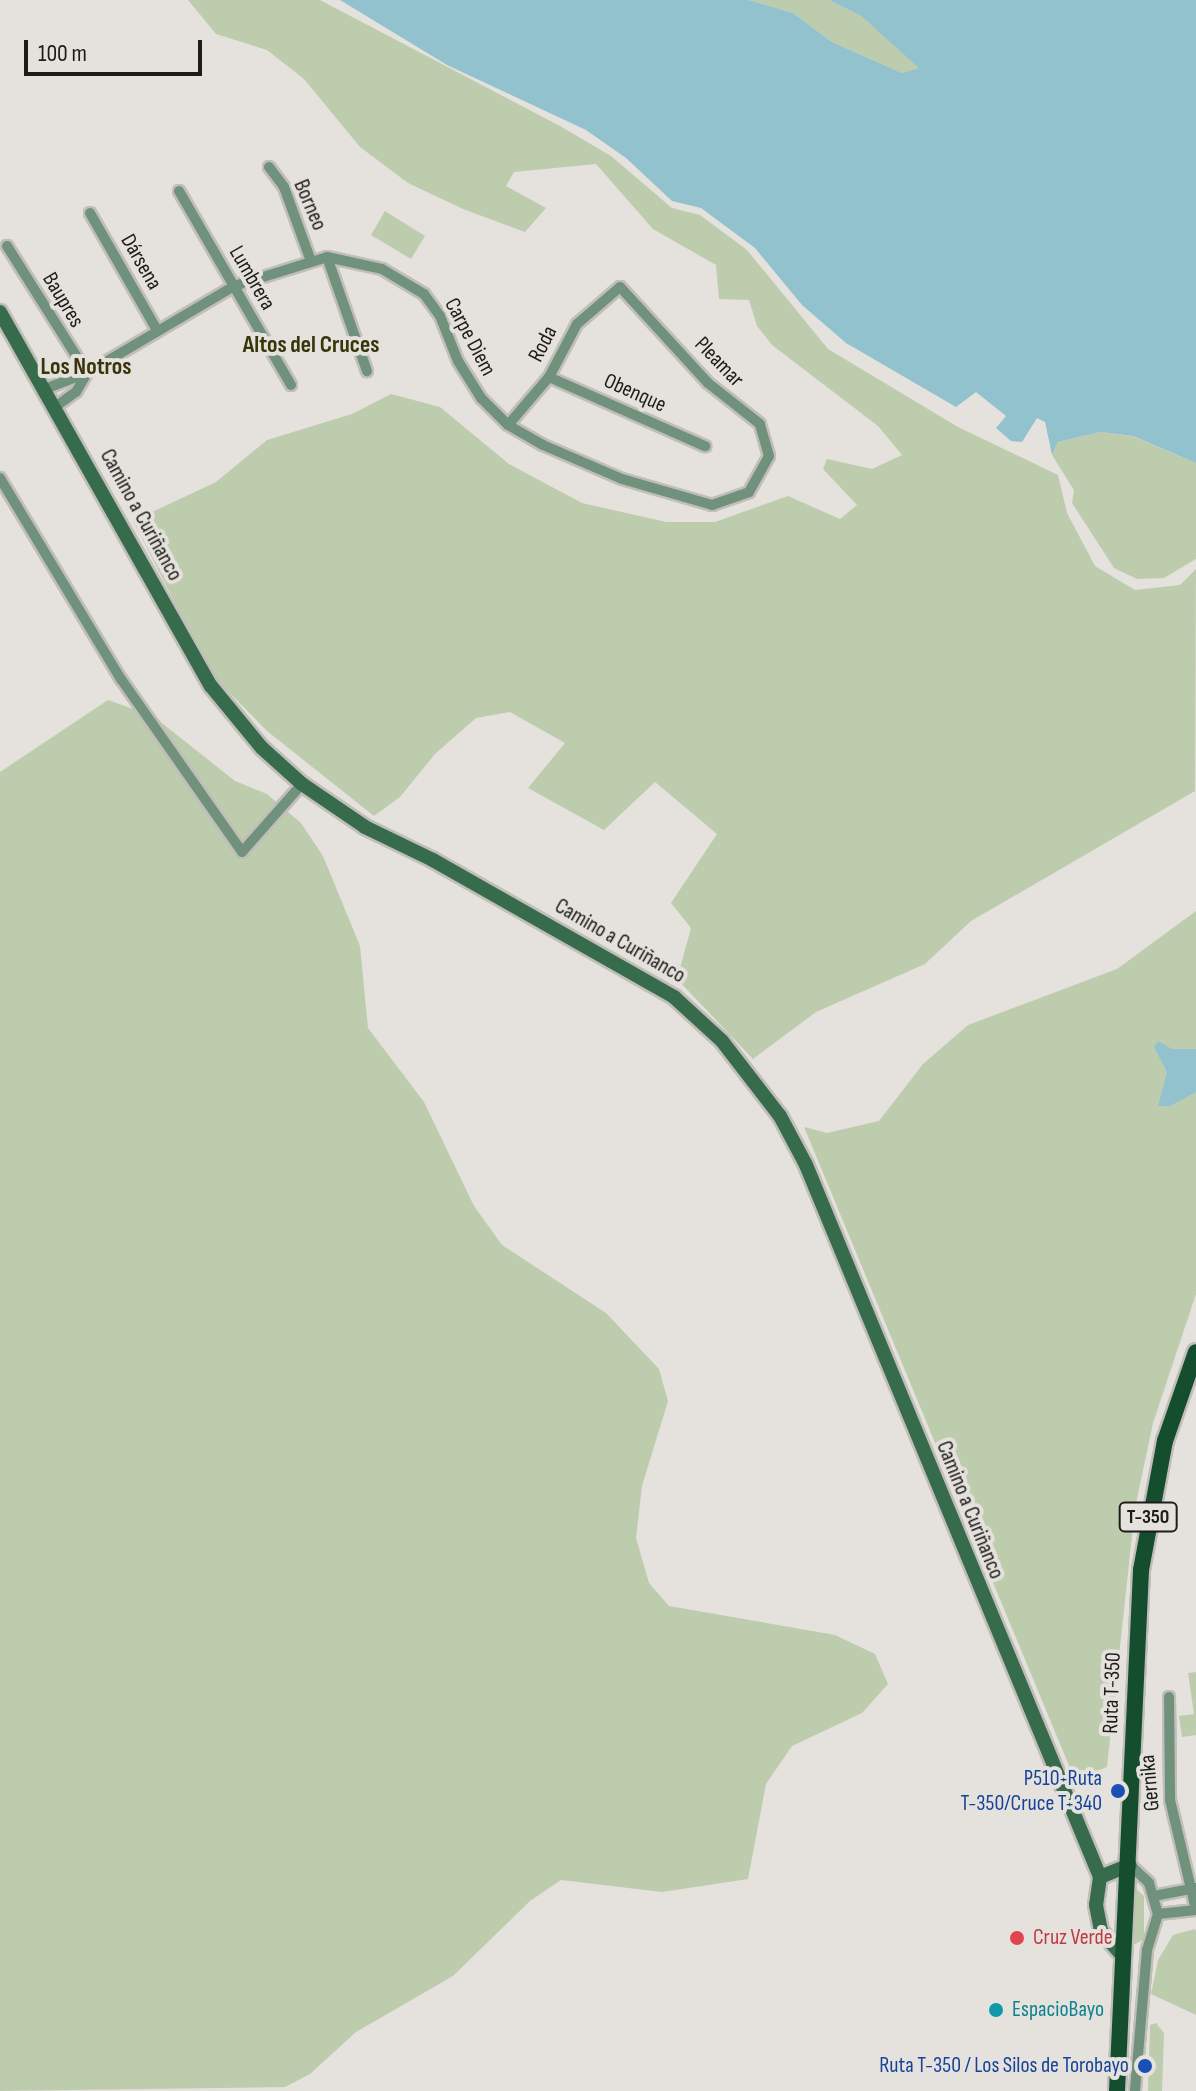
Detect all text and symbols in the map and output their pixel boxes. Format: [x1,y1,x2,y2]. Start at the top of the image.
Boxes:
scale bar [28,24,206,74]
text: 100 m [38,39,87,68]
street label: Borneo [288,176,332,234]
street label: Dársena [115,230,167,294]
street label: Lumbrera [223,241,281,315]
street label: Baupres [36,268,90,332]
street label: Carpe Diem [439,294,501,380]
street label: Roda [523,322,563,366]
district label: Altos del Cruces [243,331,379,359]
street label: Pleamar [689,331,749,393]
district label: Los Notros [41,353,131,381]
street label: Obenque [600,368,670,418]
street label: Camino a Curiñanco [94,445,188,585]
street label: Camino a Curiñanco [550,893,690,989]
street label: Camino a Curiñanco [930,1437,1010,1583]
road number: T-350 [1118,1501,1178,1533]
street label: Ruta T-350 [1097,1652,1127,1734]
street label: Gernika [1134,1754,1166,1812]
place label: P510-Ruta T-350/Cruce T-340 [960,1765,1102,1816]
marker: P510-Ruta T-350/Cruce T-340 [1109,1782,1127,1800]
place label: Cruz Verde [1033,1925,1113,1951]
marker: Cruz Verde [1008,1929,1026,1947]
place label: EspacioBayo [1012,1997,1104,2023]
marker: EspacioBayo [987,2001,1005,2019]
place label: Ruta T-350 / Los Silos de Torobayo [879,2053,1129,2079]
marker: Ruta T-350 / Los Silos de Torobayo [1136,2057,1154,2075]

